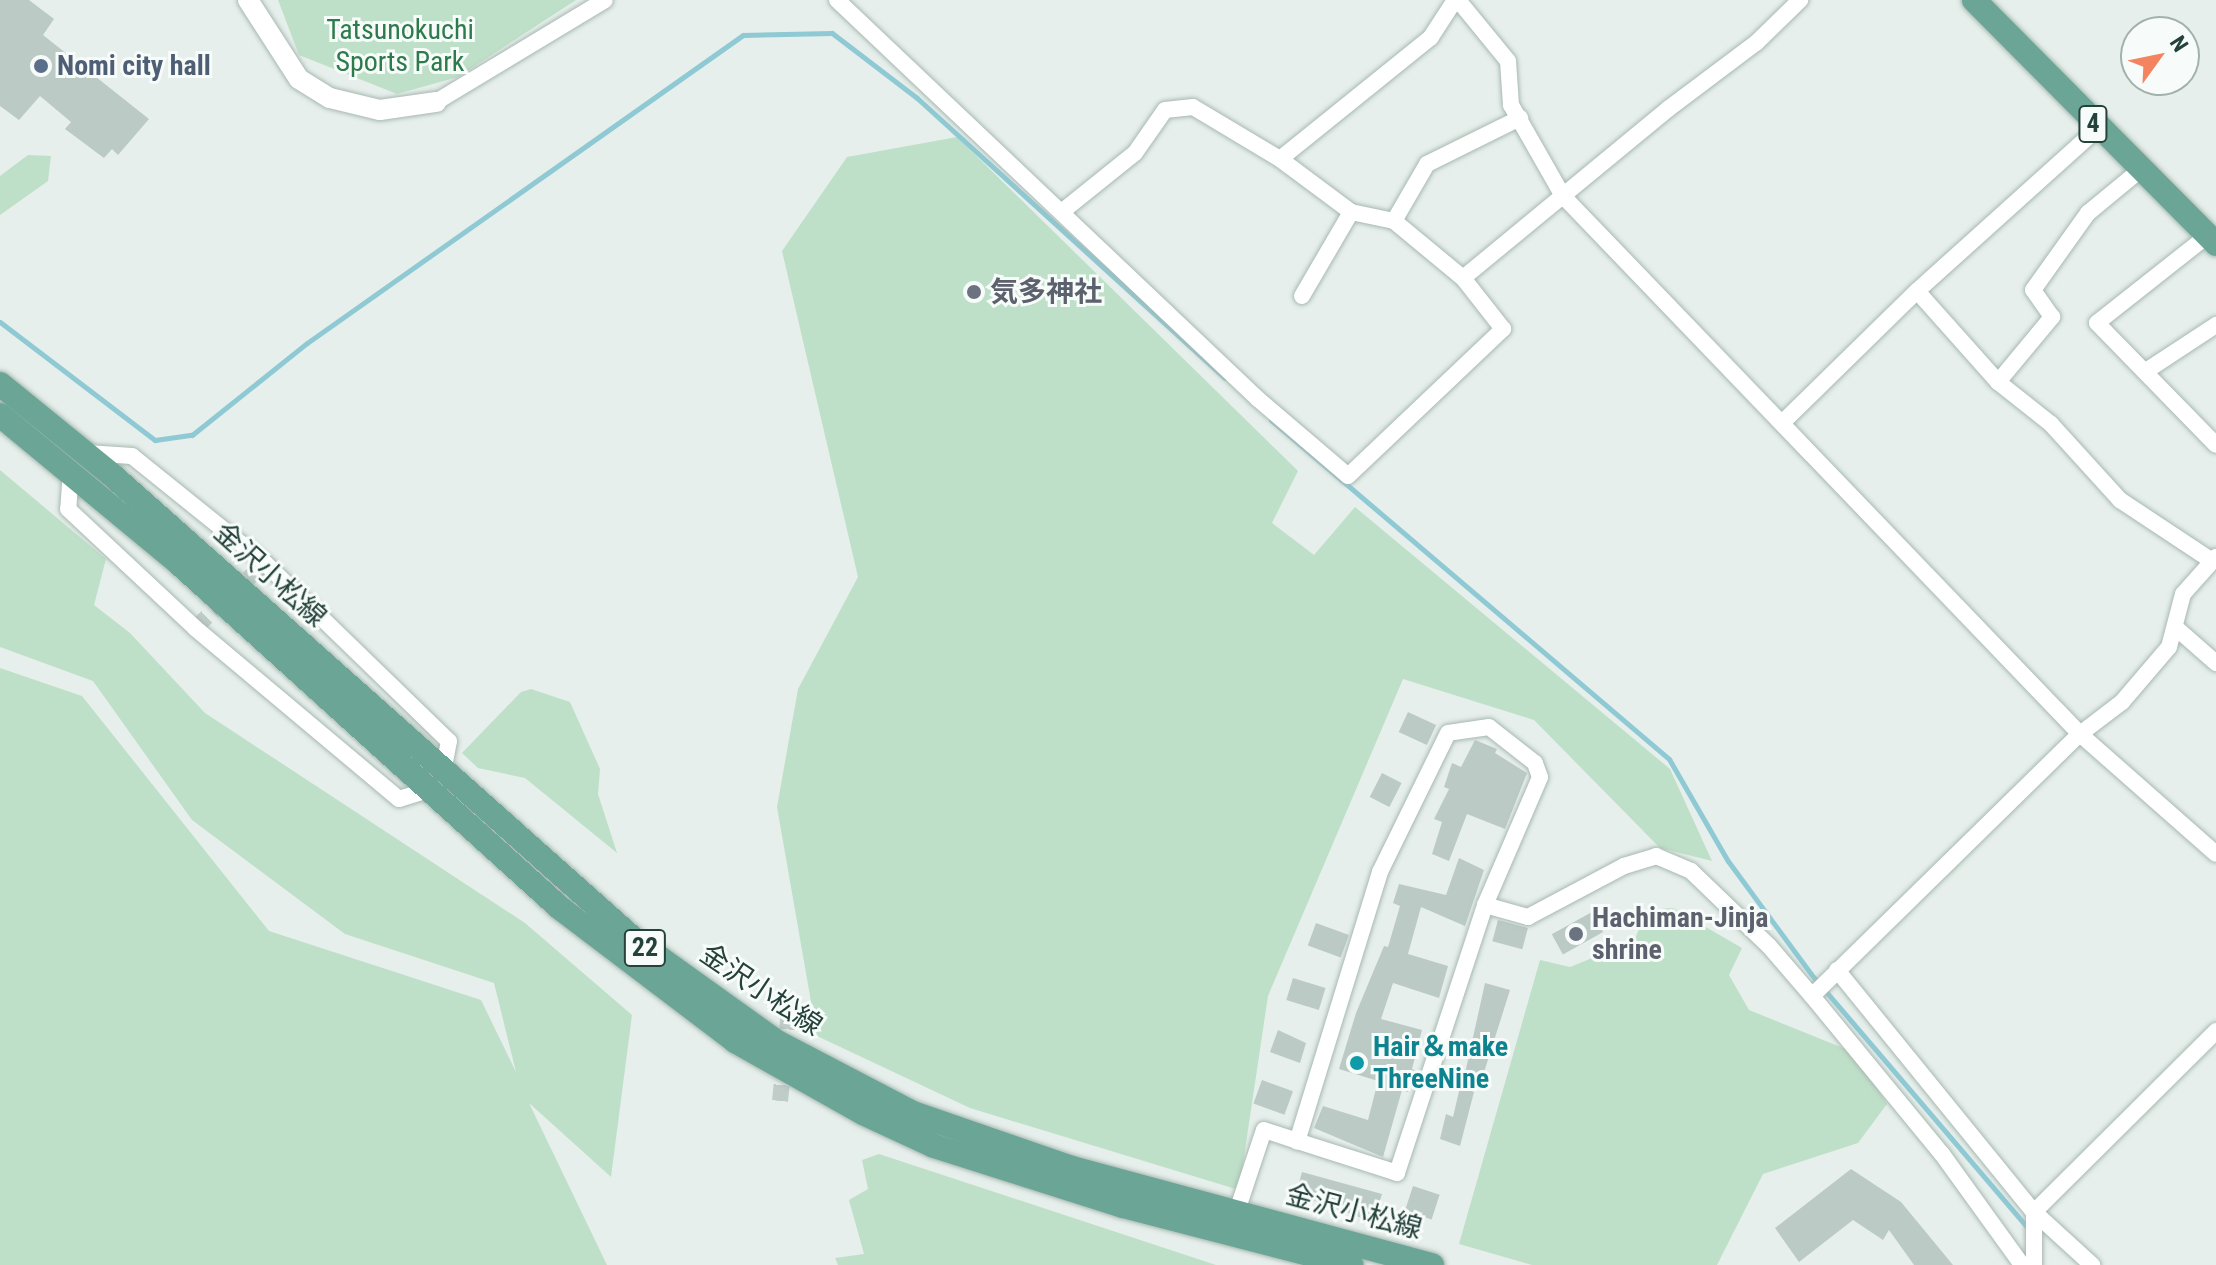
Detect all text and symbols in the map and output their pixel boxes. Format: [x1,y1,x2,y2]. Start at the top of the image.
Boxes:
park label: Tatsunokuchi Sports Park [326,13,474,79]
north arrow [2120,16,2200,96]
text: N [2165,31,2193,56]
place label: Nomi city hall [57,49,211,83]
marker: Nomi city hall [32,57,50,75]
road number: 4 [2077,102,2109,146]
place label: 気多神社 [990,275,1102,309]
marker: 気多神社 [965,283,983,301]
street label: 金沢小松線 [207,516,333,634]
place label: Hachiman-Jinja shrine [1592,901,1769,967]
marker: Hachiman-Jinja shrine [1567,925,1585,943]
road number: 22 [623,926,667,970]
street label: 金沢小松線 [694,937,828,1043]
place label: Hair＆make ThreeNine [1373,1030,1508,1096]
marker: Hair＆make ThreeNine [1348,1054,1366,1072]
street label: 金沢小松線 [1282,1178,1426,1246]

